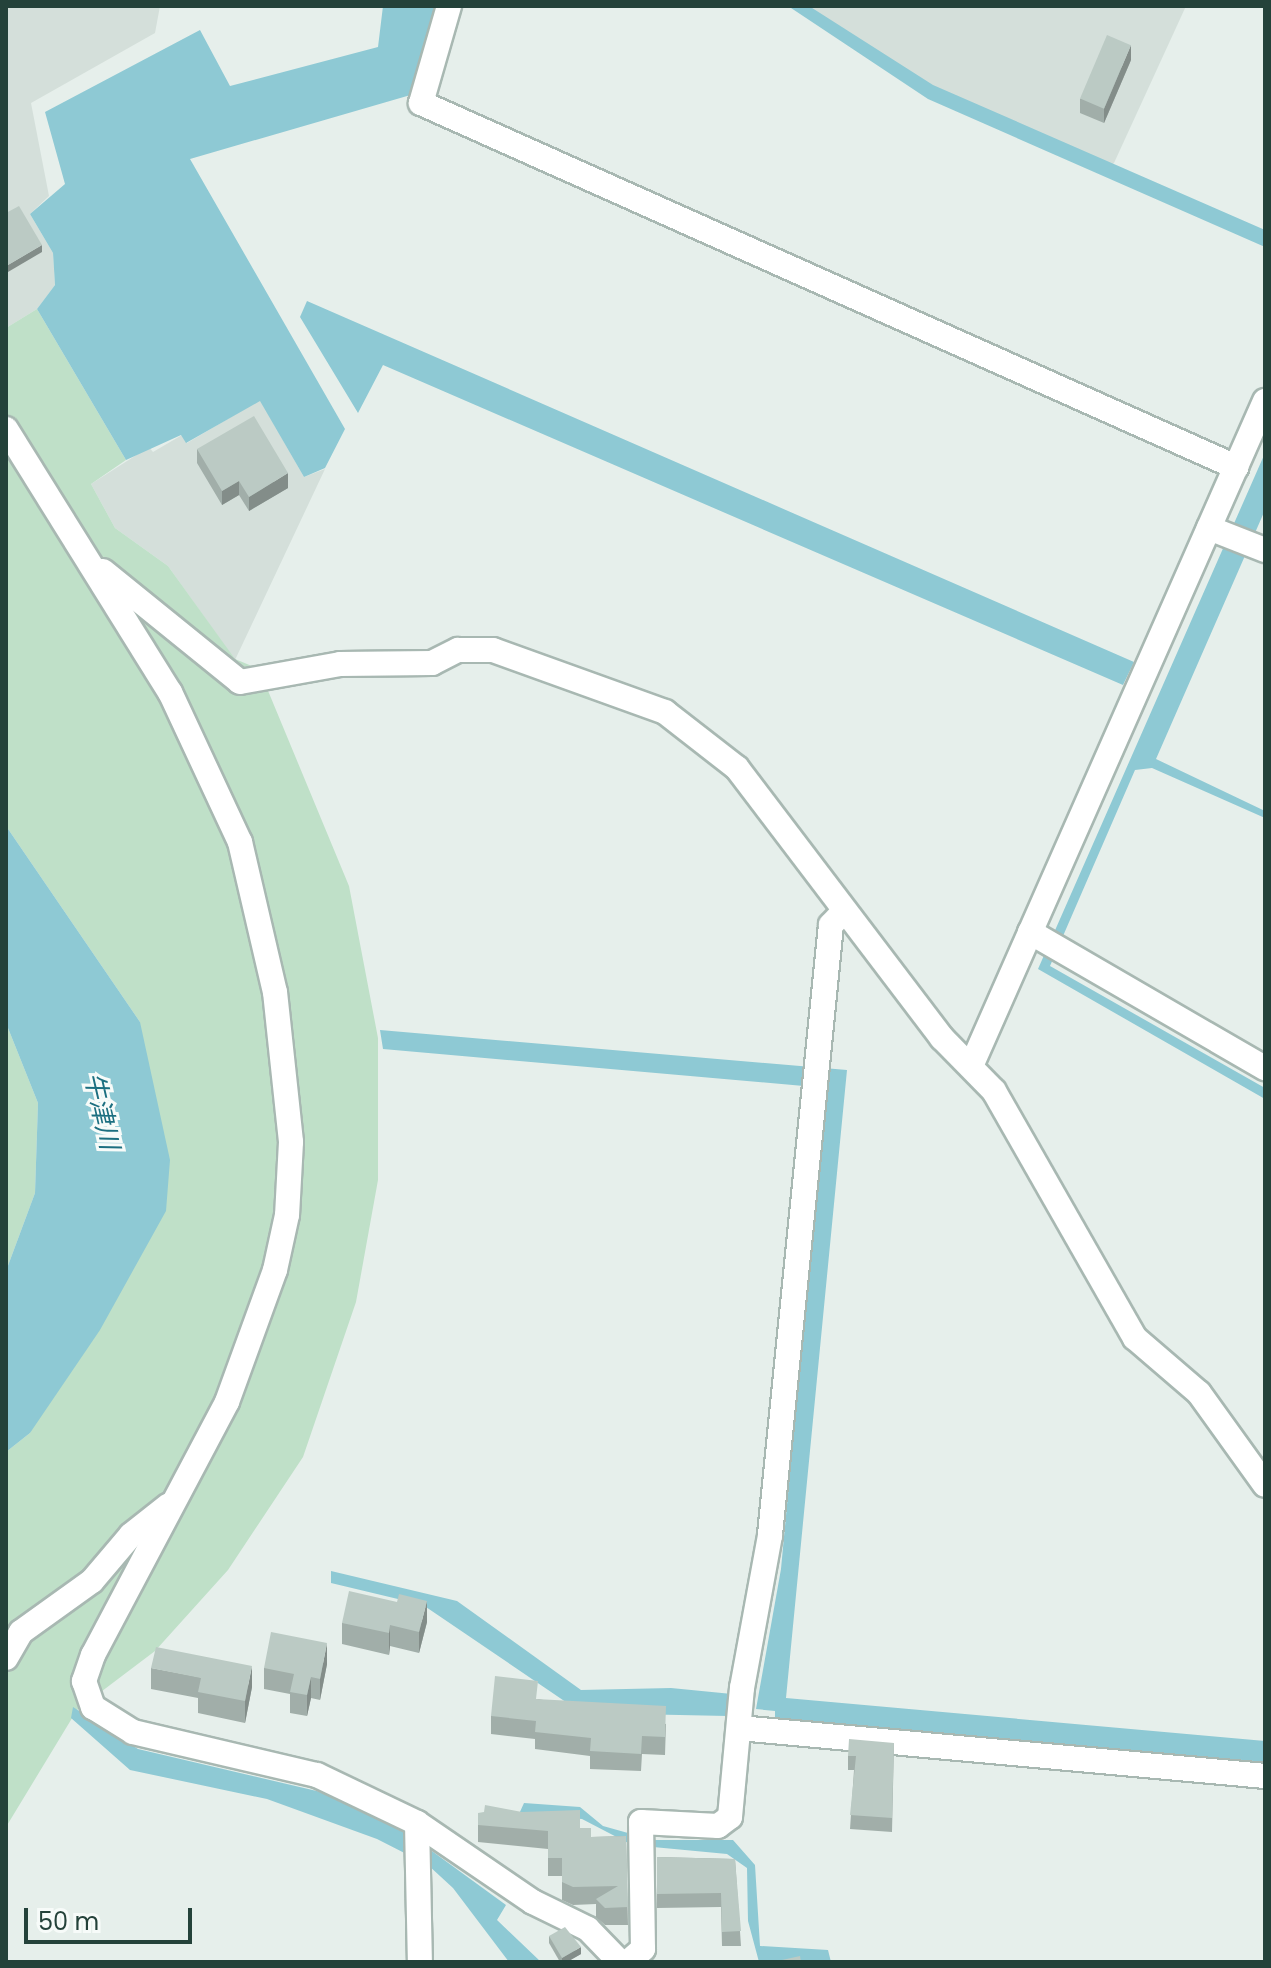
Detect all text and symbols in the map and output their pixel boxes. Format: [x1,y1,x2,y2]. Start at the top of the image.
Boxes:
water label: 牛津川 [77,1069,125,1153]
scale bar [28,1892,196,1942]
text: 50 m [38,1905,99,1938]

